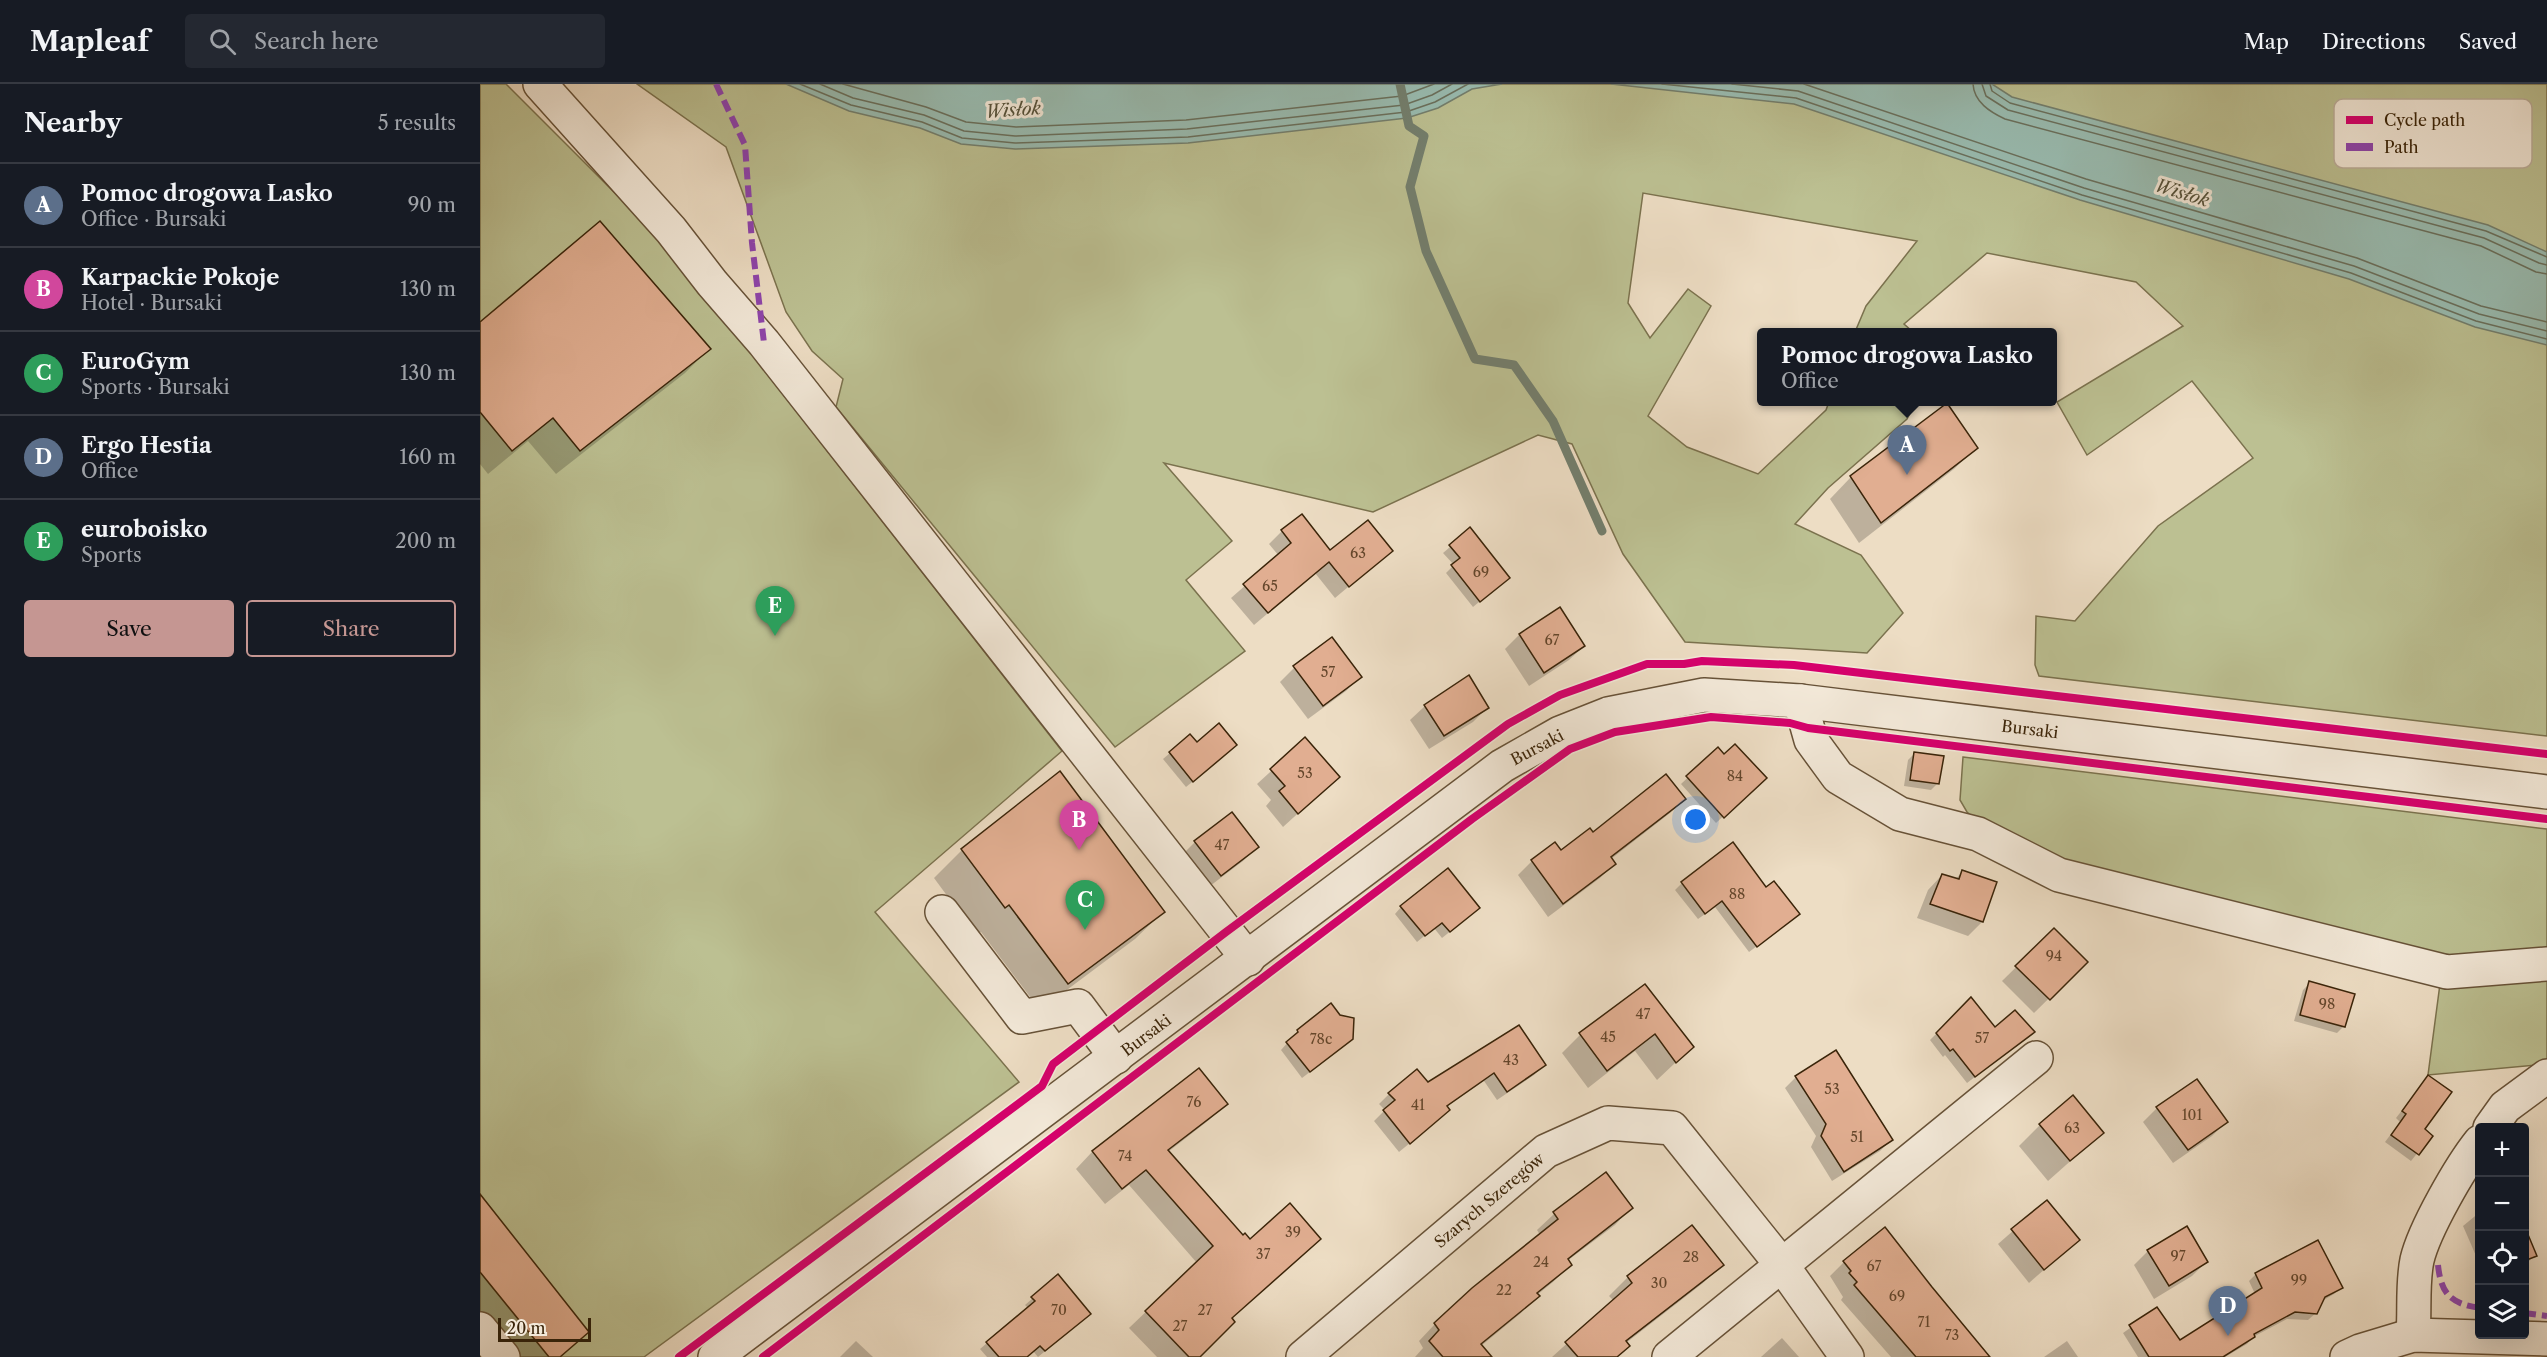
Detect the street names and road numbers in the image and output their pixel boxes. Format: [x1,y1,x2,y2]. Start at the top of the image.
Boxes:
street label: Bursaki [2000,716,2060,742]
street label: Bursaki [1507,725,1567,769]
street label: Bursaki [1117,1010,1175,1060]
street label: Szarych Szeregów [1430,1148,1549,1252]

